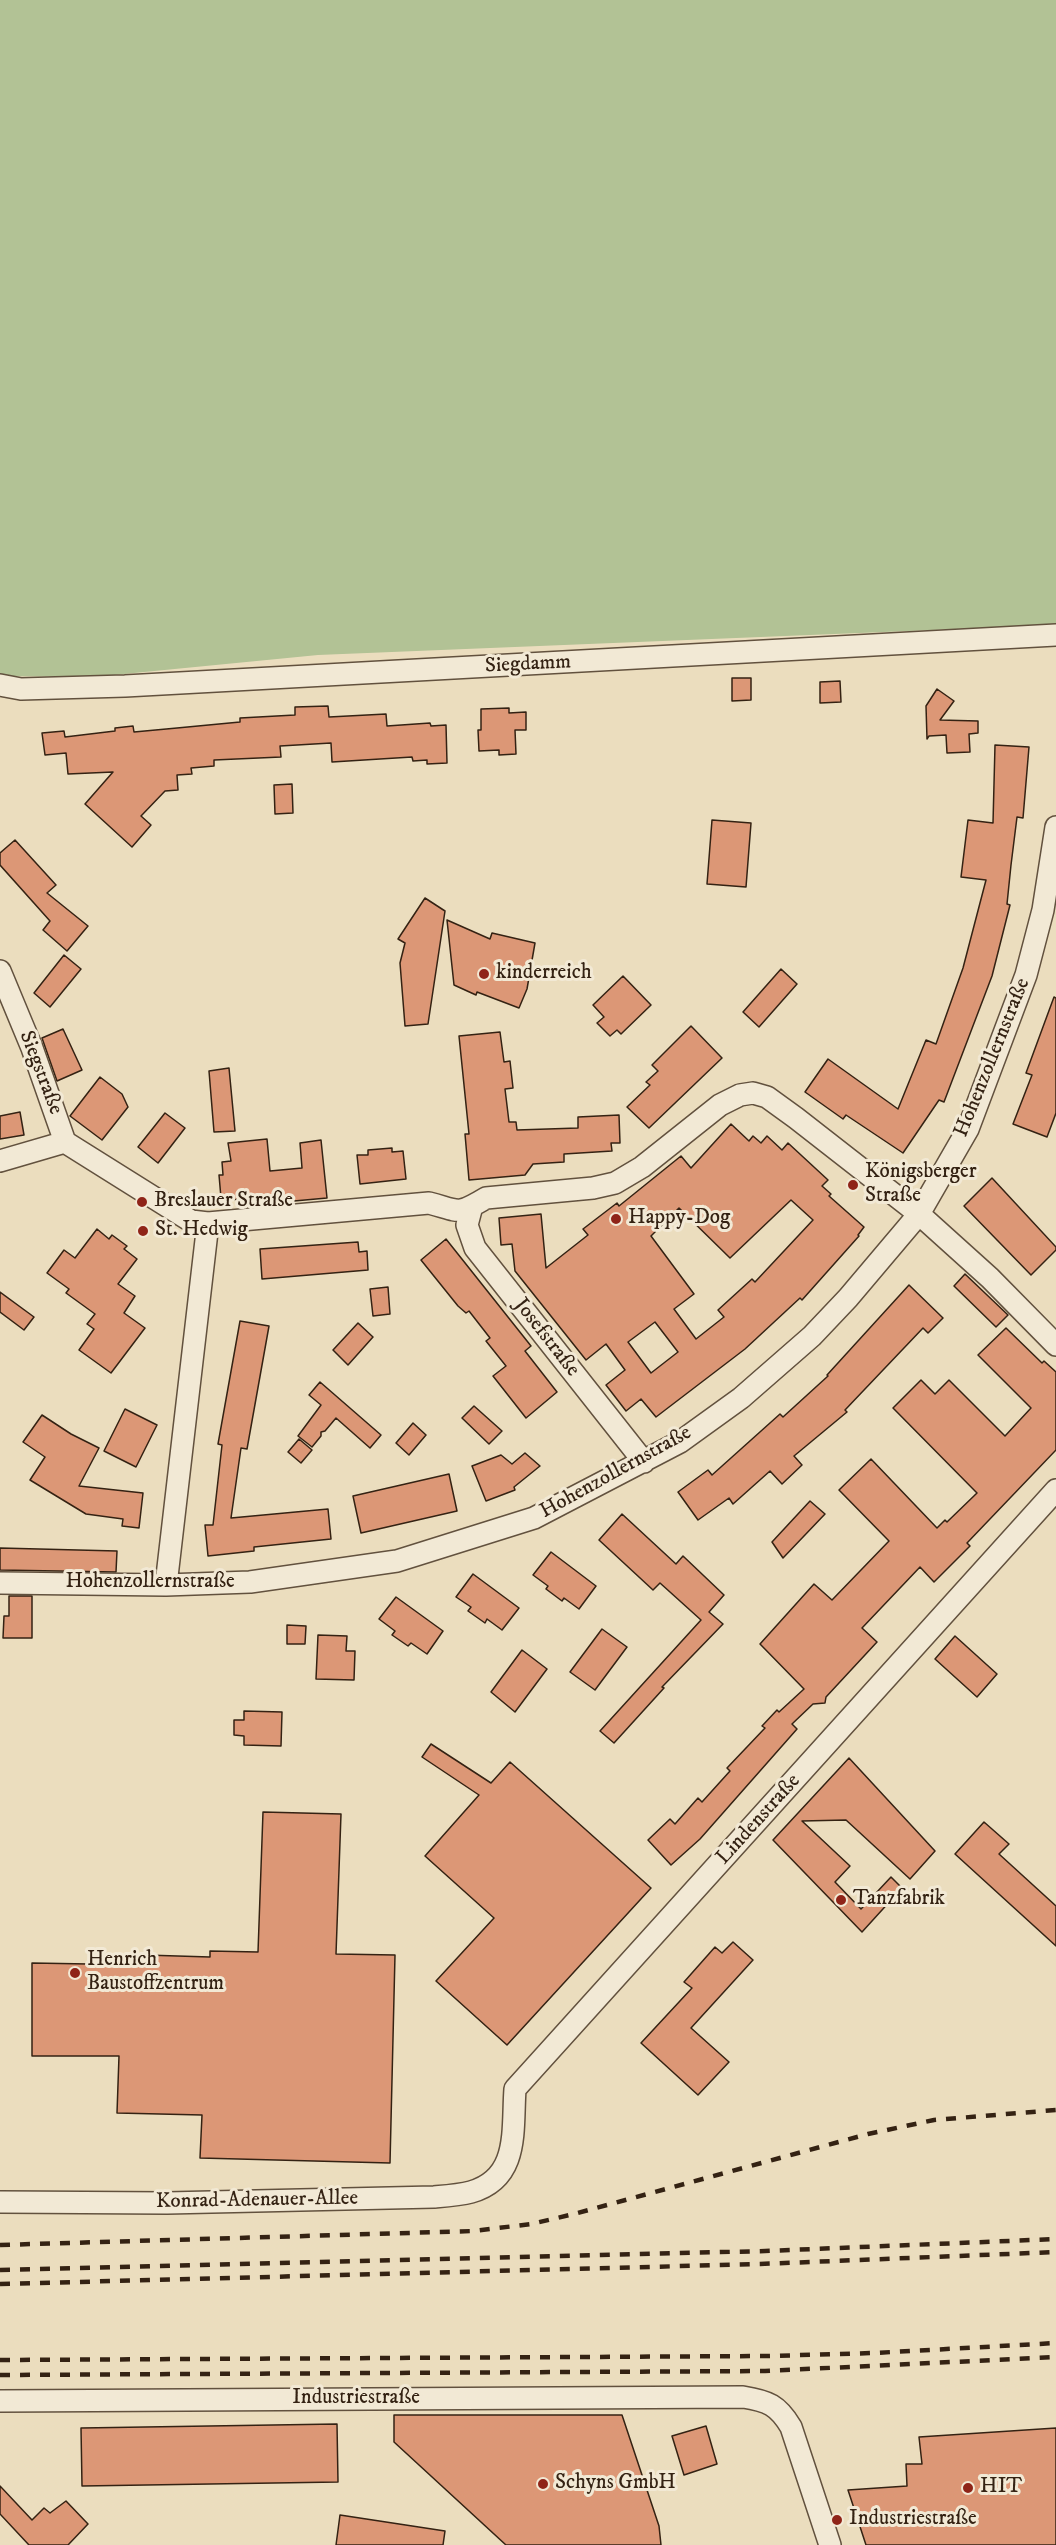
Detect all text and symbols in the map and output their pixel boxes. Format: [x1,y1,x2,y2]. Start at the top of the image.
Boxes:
street label: Siegdamm [484,650,572,680]
place label: kinderreich [496,961,592,987]
marker: kinderreich [477,967,491,981]
street label: Hohenzollernstraße [950,975,1036,1141]
street label: Siegstraße [13,1028,67,1118]
place label: Königsberger Straße [865,1160,976,1210]
marker: Königsberger Straße [846,1178,860,1192]
place label: Breslauer Straße [154,1189,293,1215]
marker: Breslauer Straße [135,1195,149,1209]
place label: Happy-Dog [628,1206,730,1232]
marker: Happy-Dog [609,1212,623,1226]
place label: St. Hedwig [155,1218,248,1244]
marker: St. Hedwig [136,1224,150,1238]
street label: Josefstraße [508,1294,584,1382]
street label: Hohenzollernstraße [536,1421,696,1525]
street label: Hohenzollernstraße [65,1570,235,1596]
street label: Lindenstraße [712,1769,806,1871]
place label: Tanzfabrik [853,1887,945,1913]
marker: Tanzfabrik [834,1893,848,1907]
place label: Henrich Baustoffzentrum [87,1948,224,1998]
marker: Henrich Baustoffzentrum [68,1966,82,1980]
street label: Konrad-Adenauer-Allee [156,2187,358,2215]
street label: Industriestraße [292,2386,420,2412]
place label: Schyns GmbH [555,2471,676,2497]
place label: HIT [980,2475,1022,2501]
marker: Schyns GmbH [536,2477,550,2491]
marker: HIT [961,2481,975,2495]
place label: Industriestraße [849,2507,977,2533]
marker: Industriestraße [830,2513,844,2527]

